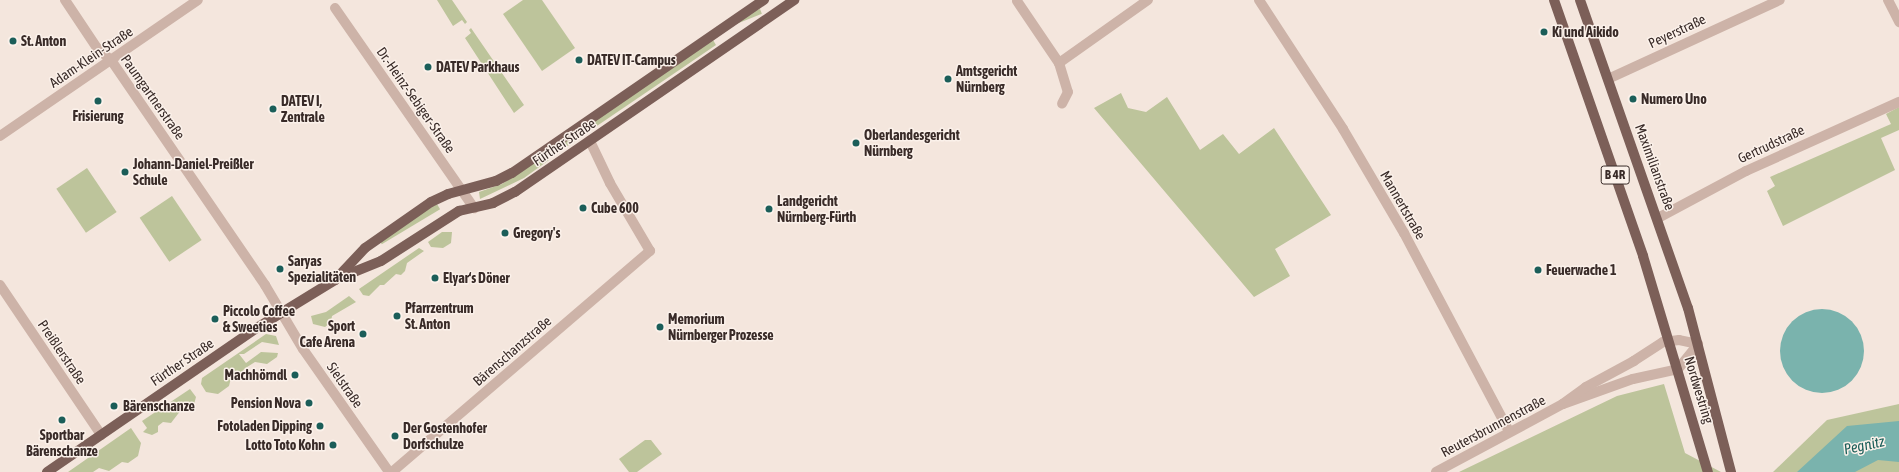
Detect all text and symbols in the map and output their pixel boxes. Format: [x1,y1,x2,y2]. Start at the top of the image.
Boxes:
street label: Peyerstraße [1646,10,1708,52]
street label: Adam-Klein-Straße [46,23,136,91]
place label: Ki und Aikido [1552,24,1619,40]
marker: Ki und Aikido [1539,27,1549,37]
place label: St. Anton [21,33,66,49]
marker: St. Anton [8,36,18,46]
street label: Dr.-Heinz-Sebiger-Straße [373,44,459,156]
street label: Paumgartnerstraße [118,51,188,143]
place label: DATEV IT-Campus [587,52,676,68]
marker: DATEV IT-Campus [574,55,584,65]
place label: DATEV Parkhaus [436,59,519,75]
marker: DATEV Parkhaus [423,62,433,72]
place label: Amtsgericht Nürnberg [956,63,1017,96]
marker: Amtsgericht Nürnberg [943,74,953,84]
place label: Numero Uno [1641,91,1707,107]
place label: DATEV I, Zentrale [281,93,325,126]
marker: Numero Uno [1628,94,1638,104]
marker: Frisierung [93,96,103,106]
marker: DATEV I, Zentrale [268,104,278,114]
place label: Frisierung [73,108,123,124]
street label: Fürther Straße [529,115,599,169]
street label: Gertrudstraße [1735,121,1807,167]
street label: Maximilianstraße [1632,122,1678,212]
place label: Oberlandesgericht Nürnberg [864,127,960,160]
marker: Oberlandesgericht Nürnberg [851,138,861,148]
place label: Johann-Daniel-Preißler Schule [133,156,254,188]
road number: B 4R [1600,164,1630,186]
marker: Johann-Daniel-Preißler Schule [120,167,130,177]
street label: Mannertstraße [1377,168,1429,242]
place label: Landgericht Nürnberg-Fürth [777,193,856,226]
place label: Cube 600 [591,200,639,216]
marker: Cube 600 [578,203,588,213]
marker: Landgericht Nürnberg-Fürth [764,204,774,214]
place label: Gregory's [513,225,560,241]
marker: Gregory's [500,228,510,238]
place label: Saryas Spezialitäten [288,253,356,286]
place label: Feuerwache 1 [1546,262,1617,278]
marker: Saryas Spezialitäten [275,264,285,274]
marker: Feuerwache 1 [1533,265,1543,275]
place label: Elyar‘s Döner [443,270,510,286]
marker: Elyar‘s Döner [430,273,440,283]
place label: Pfarrzentrum St. Anton [405,300,474,332]
place label: Piccolo Coffee & Sweeties [223,303,295,336]
marker: Pfarrzentrum St. Anton [392,311,402,321]
place label: Memorium Nürnberger Prozesse [668,311,774,344]
street label: Bärenschanzstraße [470,313,554,389]
marker: Piccolo Coffee & Sweeties [210,314,220,324]
street label: Preißlerstraße [34,317,90,387]
place label: Sport Cafe Arena [299,318,355,350]
marker: Memorium Nürnberger Prozesse [655,322,665,332]
marker: Sport Cafe Arena [358,329,368,339]
street label: Fürther Straße [147,335,217,389]
street label: Nordwestring [1681,354,1717,426]
street label: Sielstraße [323,359,367,411]
place label: Machhörndl [225,367,287,383]
marker: Machhörndl [290,370,300,380]
street label: Reutersbrunnenstraße [1438,391,1548,461]
place label: Pension Nova [231,395,301,411]
place label: Bärenschanze [123,398,195,414]
marker: Pension Nova [304,398,314,408]
marker: Bärenschanze [108,400,120,412]
marker: Sportbar Bärenschanze [57,415,67,425]
place label: Fotoladen Dipping [217,418,312,434]
place label: Der Gostenhofer Dorfschulze [403,420,487,452]
marker: Fotoladen Dipping [315,421,325,431]
place label: Sportbar Bärenschanze [26,427,98,460]
marker: Der Gostenhofer Dorfschulze [390,431,400,441]
water label: Pegnitz [1842,432,1886,458]
place label: Lotto Toto Kohn [246,437,325,453]
marker: Lotto Toto Kohn [328,440,338,450]

